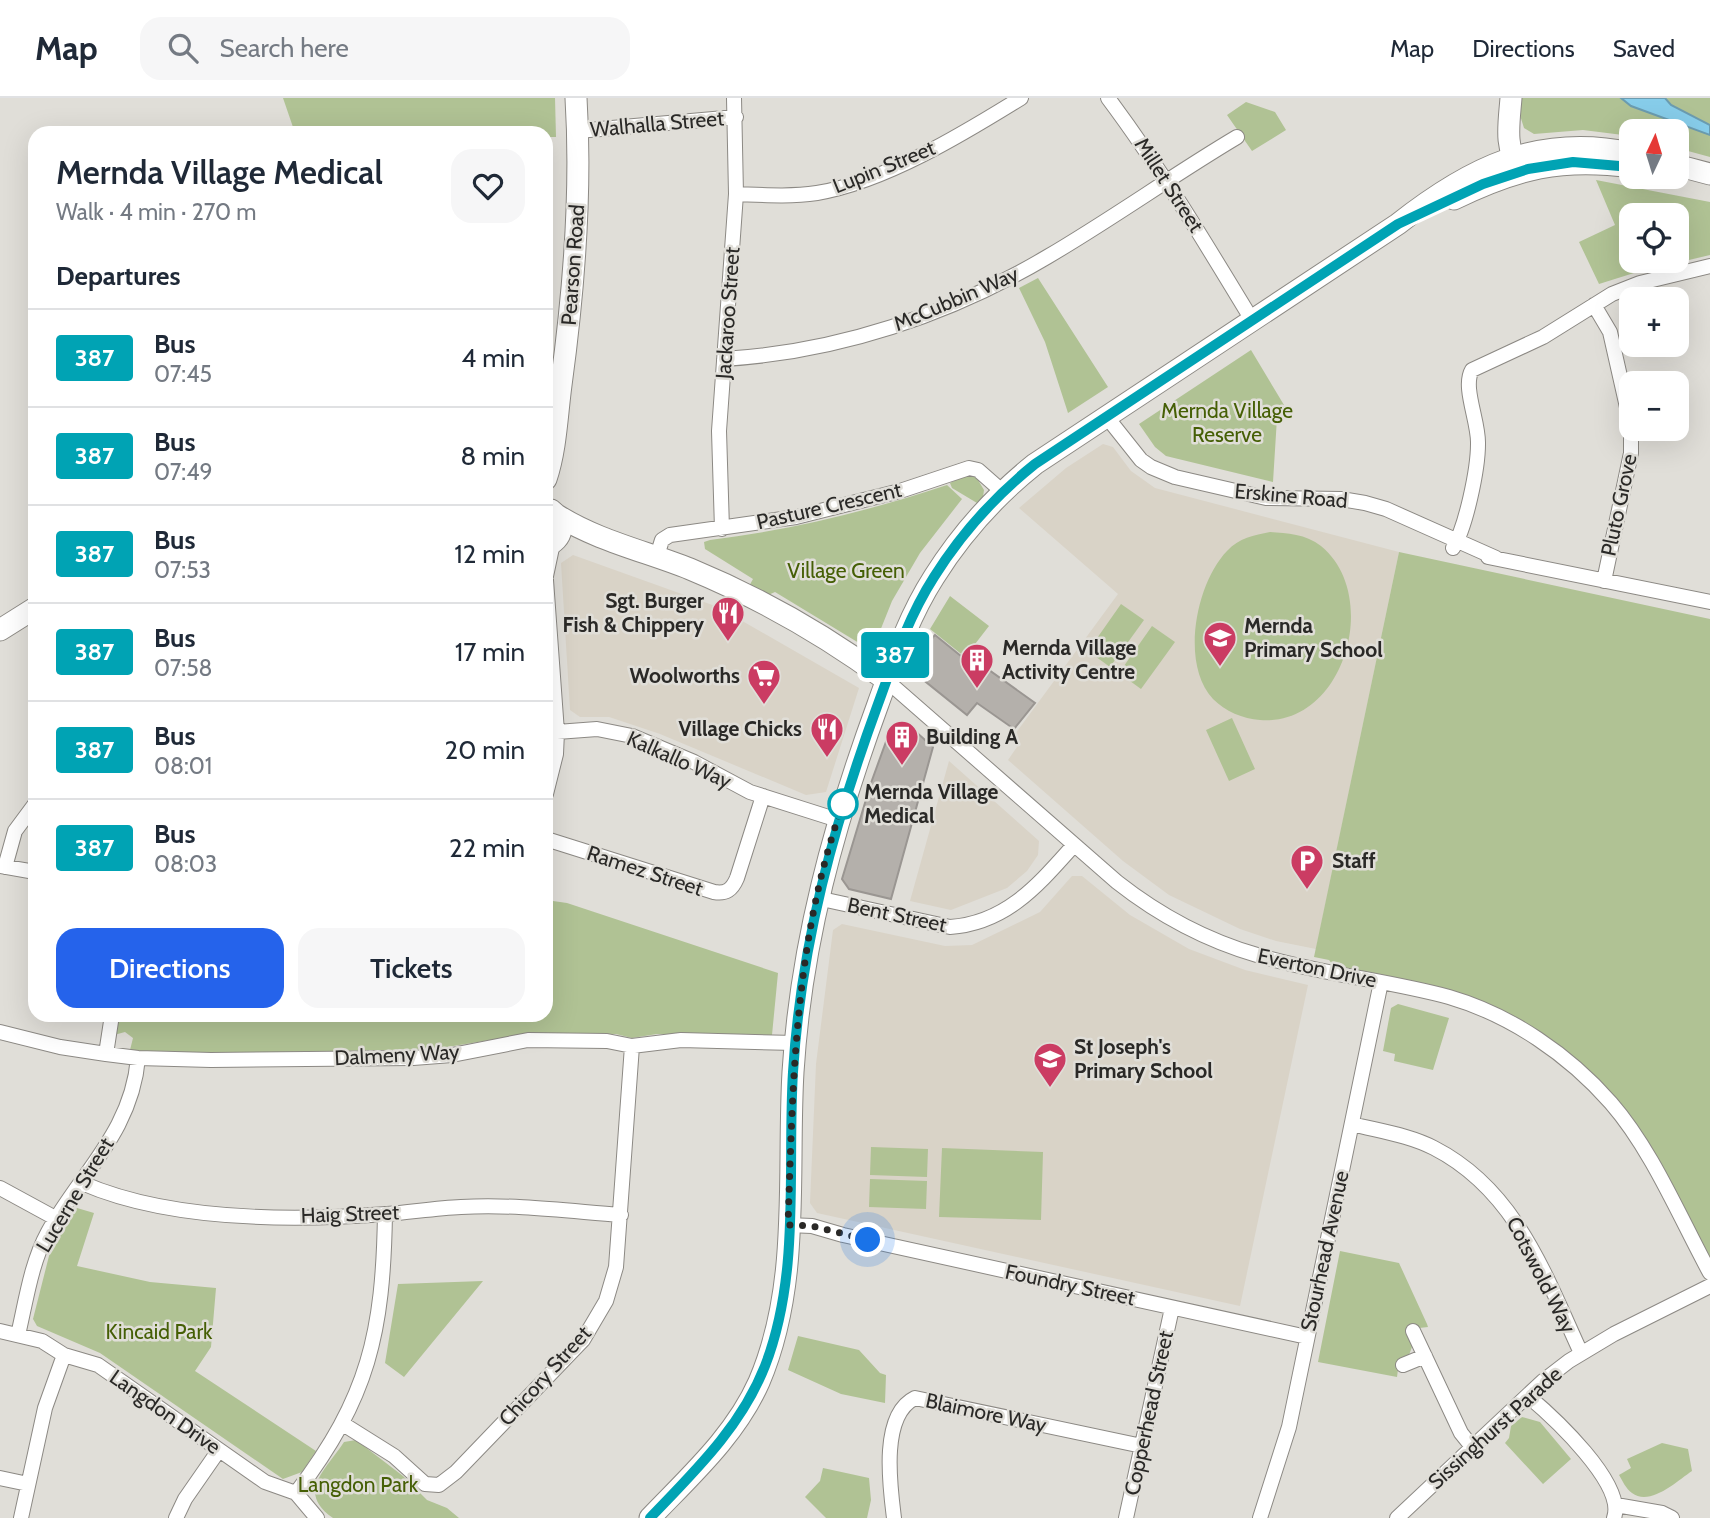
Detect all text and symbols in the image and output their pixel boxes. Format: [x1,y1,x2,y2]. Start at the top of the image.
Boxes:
search box [140,17,630,80]
text: Map [35,28,98,68]
icon: search [164,29,202,67]
text: Search here [220,32,349,64]
text: Map [1390,34,1434,63]
text: Directions [1472,34,1575,63]
text: Saved [1613,34,1675,63]
street label: Walhalla Street [589,105,725,142]
north arrow [1619,119,1689,189]
map controls [1619,119,1689,441]
street label: Millet Street [1130,133,1209,237]
street label: Lupin Street [829,135,939,198]
button: heart [451,149,525,223]
text: Mernda Village Medical [56,152,383,192]
text: Walk · 4 min · 270 m [56,198,256,226]
button: locate [1619,203,1689,273]
street label: Pearson Road [556,204,589,326]
street label: Jackaroo Street [710,246,745,381]
text: Departures [56,260,180,292]
street label: McCubbin Way [890,261,1022,336]
button: + [1619,287,1689,357]
text: Bus [154,328,195,360]
text: 4 min [461,342,525,374]
text: 387 [75,343,114,372]
text: 07:45 [154,360,212,388]
button: − [1619,371,1689,441]
park label: Mernda Village Reserve [1161,398,1293,447]
text: Bus [154,426,195,458]
text: 8 min [461,440,525,472]
text: 387 [75,441,114,470]
street label: Pluto Grove [1595,451,1642,558]
text: 07:49 [154,458,213,486]
street label: Pasture Crescent [754,477,904,534]
street label: Erskine Road [1233,478,1349,513]
text: Bus [154,524,195,556]
text: 12 min [454,538,525,570]
text: 387 [75,539,114,568]
text: 07:53 [154,556,211,584]
park label: Village Green [787,558,905,583]
place label: Sgt. Burger Fish & Chippery [563,588,705,637]
restaurant icon: Sgt. Burger Fish & Chippery [709,594,747,643]
place label: Mernda Primary School [1244,613,1383,662]
school or university icon: Mernda Primary School [1201,619,1239,668]
text: Bus [154,622,195,654]
line badge: 387 [855,632,935,678]
place label: Mernda Village Activity Centre [1002,635,1137,684]
text: 17 min [455,636,525,668]
text: 387 [75,637,114,666]
text: 387 [875,640,915,669]
building icon: Mernda Village Activity Centre [958,641,996,690]
text: 07:58 [154,654,213,682]
supermarket icon: Woolworths [745,657,783,706]
place label: Woolworths [630,663,740,688]
restaurant icon: Village Chicks [808,710,846,759]
place label: Village Chicks [679,716,802,741]
building icon: Building A [883,718,921,767]
text: Bus [154,720,195,752]
place label: Building A [926,724,1019,749]
street label: Kalkallo Way [623,725,736,794]
text: 20 min [445,734,525,766]
text: 387 [75,735,114,764]
text: 08:01 [154,752,212,780]
place label: Mernda Village Medical [864,779,999,828]
marker: Mernda Village Medical [828,789,858,819]
text: Bus [154,818,195,850]
text: 22 min [449,832,525,864]
text: 387 [75,833,114,862]
street label: Ramez Street [584,840,706,901]
parking icon: Staff [1288,842,1326,891]
place label: Staff [1332,848,1376,873]
text: 08:03 [154,850,217,878]
street label: Bent Street [845,892,949,937]
button: Directions [56,928,284,1008]
button: Tickets [298,928,525,1008]
street label: Everton Drive [1255,943,1379,992]
place label: St Joseph's Primary School [1074,1034,1213,1083]
street label: Dalmeny Way [334,1039,461,1070]
school or university icon: St Joseph's Primary School [1031,1040,1069,1089]
street label: Lucerne Street [31,1133,119,1257]
street label: Stourhead Avenue [1295,1168,1354,1333]
street label: Haig Street [300,1199,400,1228]
street label: Cotswold Way [1501,1213,1582,1337]
your location [850,1222,885,1257]
street label: Foundry Street [1003,1259,1137,1310]
park label: Kincaid Park [106,1319,213,1344]
street label: Chicory Street [493,1321,596,1431]
street label: Copperhead Street [1119,1328,1178,1497]
street label: Sissinghurst Parade [1423,1361,1567,1494]
street label: Langdon Drive [105,1364,226,1459]
street label: Blaimore Way [923,1387,1049,1438]
park label: Langdon Park [298,1472,419,1497]

